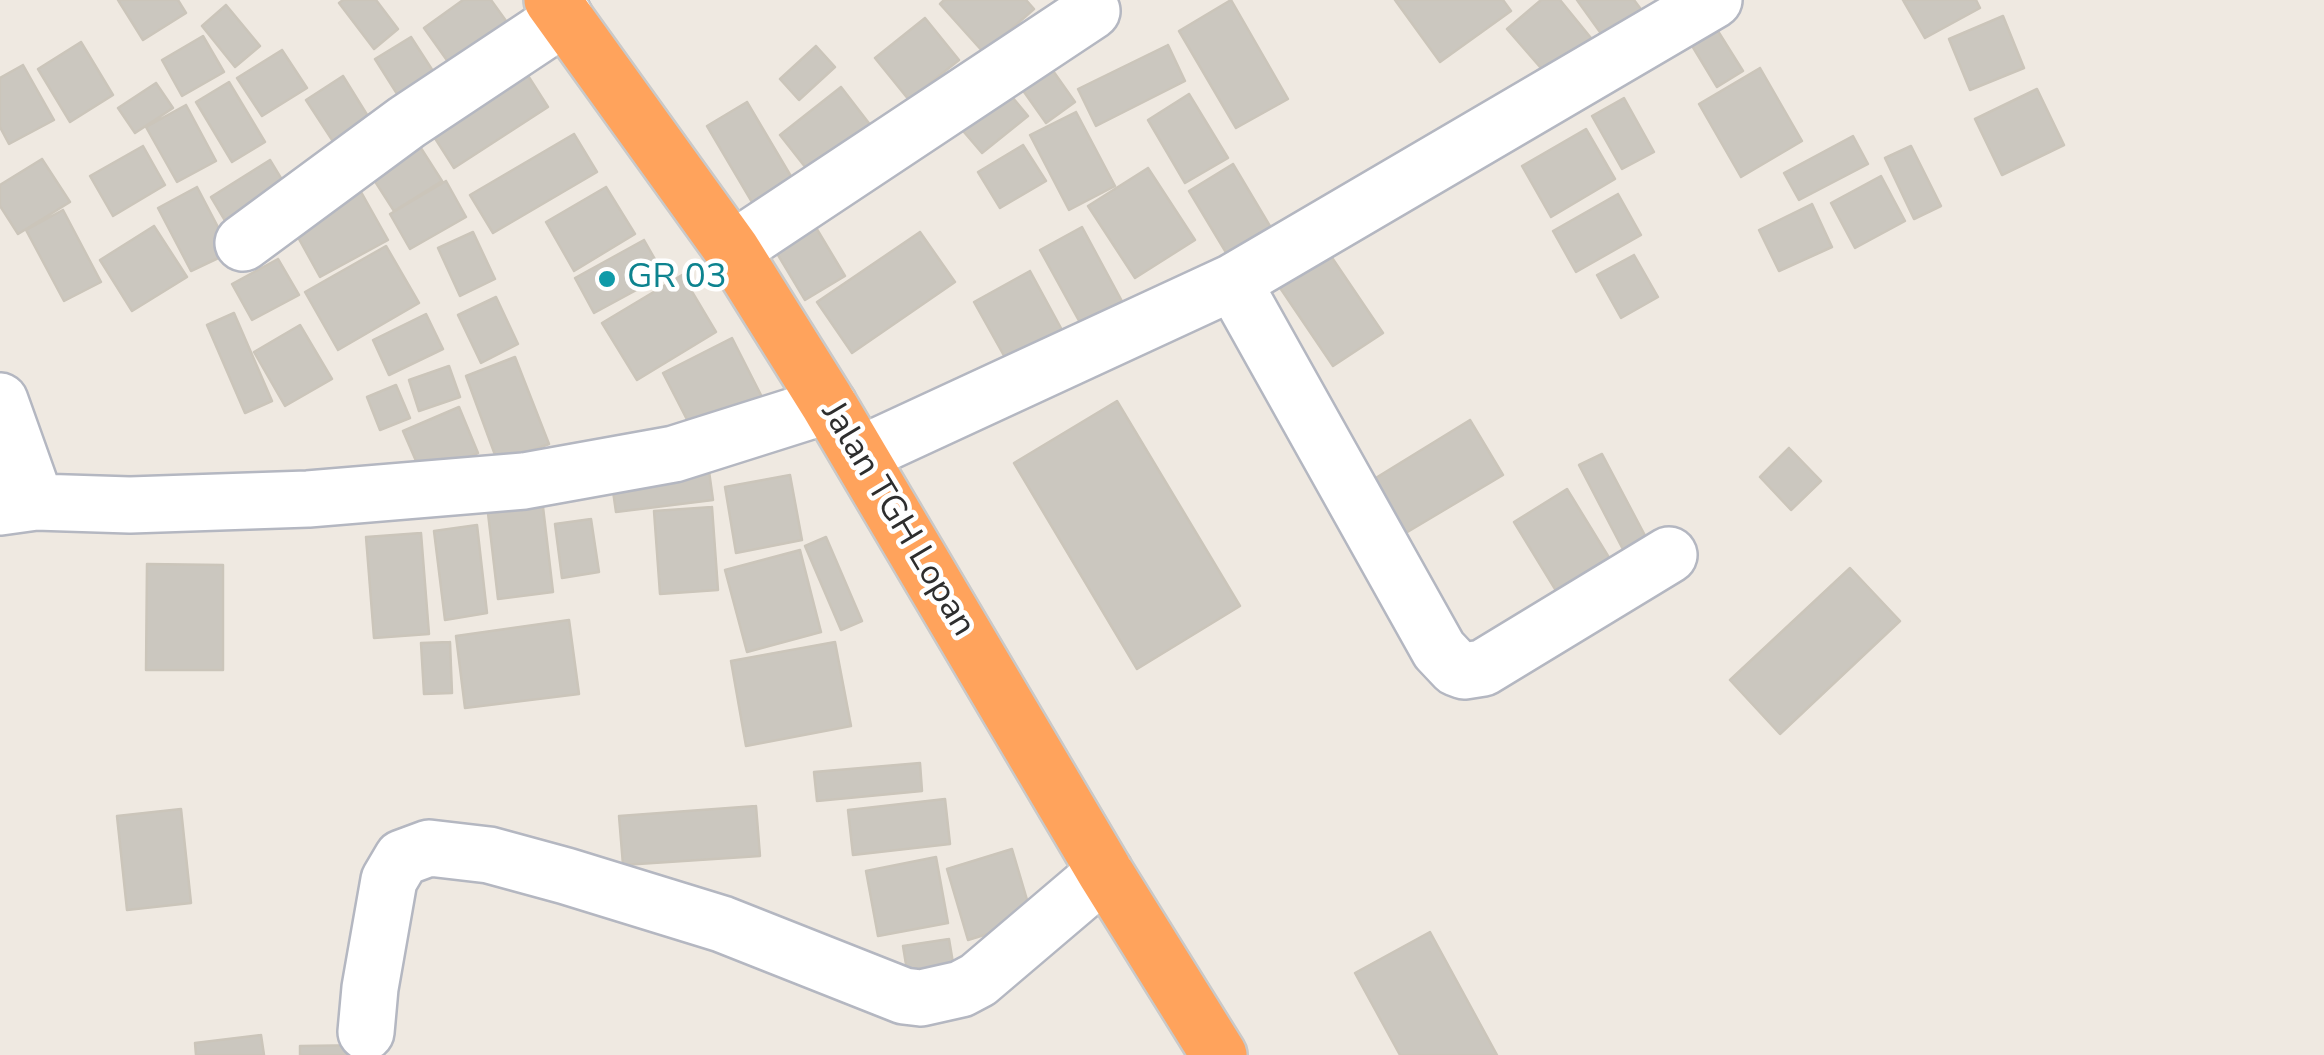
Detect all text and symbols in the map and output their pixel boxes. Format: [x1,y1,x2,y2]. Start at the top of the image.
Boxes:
place label: GR 03 [627,258,727,300]
marker: GR 03 [596,268,618,290]
street label: Jalan TGH Lopan [811,395,983,645]

